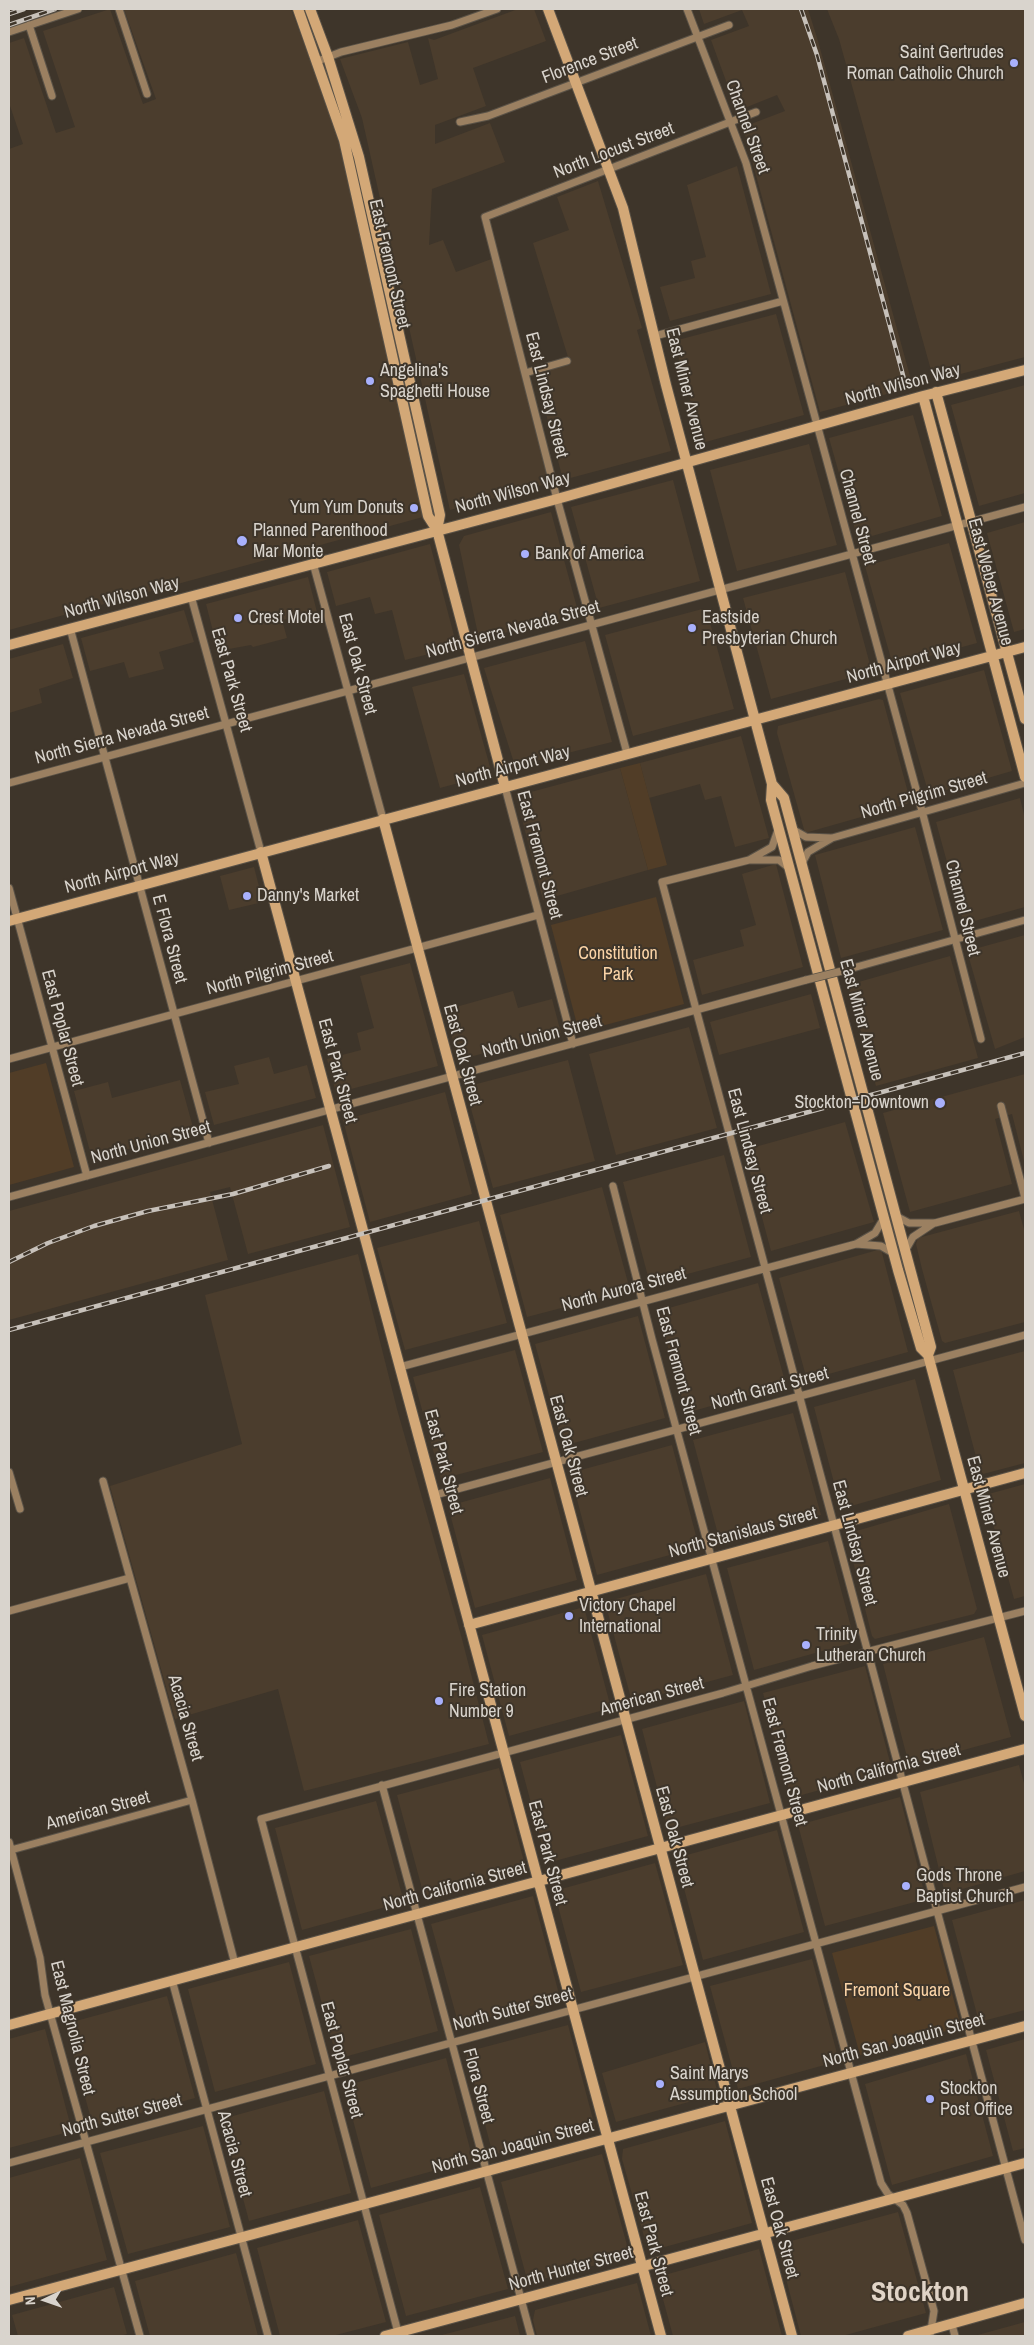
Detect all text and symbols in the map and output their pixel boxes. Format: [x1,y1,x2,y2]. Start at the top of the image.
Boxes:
street label: Florence Street [539,33,641,89]
place label: Saint Gertrudes Roman Catholic Church [847,42,1004,84]
marker: Saint Gertrudes Roman Catholic Church [1008,57,1020,69]
street label: Channel Street [720,77,774,177]
street label: North Locust Street [551,118,677,184]
street label: East Fremont Street [364,197,414,331]
street label: East Miner Avenue [660,326,712,452]
street label: East Lindsay Street [520,330,572,460]
street label: North Wilson Way [843,359,963,411]
place label: Angelina's Spaghetti House [380,360,490,402]
marker: Angelina's Spaghetti House [364,375,376,387]
street label: North Wilson Way [453,467,573,519]
street label: Channel Street [834,467,880,567]
place label: Yum Yum Donuts [290,497,404,519]
marker: Yum Yum Donuts [408,502,420,514]
street label: East Weber Avenue [963,516,1017,648]
place label: Planned Parenthood Mar Monte [253,520,388,562]
marker: Planned Parenthood Mar Monte [235,534,249,548]
place label: Bank of America [535,543,644,565]
marker: Bank of America [519,548,531,560]
street label: North Wilson Way [62,572,182,624]
street label: North Sierra Nevada Street [424,596,602,664]
place label: Crest Motel [248,607,323,629]
place label: Eastside Presbyterian Church [702,607,837,650]
street label: East Oak Street [333,611,381,717]
marker: Crest Motel [232,612,244,624]
marker: Eastside Presbyterian Church [686,622,698,634]
street label: East Park Street [206,625,256,735]
street label: North Airport Way [844,637,964,689]
street label: North Sierra Nevada Street [33,702,211,770]
street label: North Airport Way [453,741,573,793]
street label: North Pilgrim Street [858,768,990,824]
street label: East Fremont Street [511,788,567,922]
street label: North Airport Way [62,847,182,899]
street label: Channel Street [940,858,984,958]
place label: Danny's Market [257,885,359,907]
marker: Danny's Market [241,890,253,902]
street label: E Flora Street [147,892,191,986]
park label: Constitution Park [578,943,658,986]
street label: North Pilgrim Street [204,946,336,1000]
street label: East Miner Avenue [834,957,888,1083]
street label: East Poplar Street [36,967,88,1089]
street label: East Oak Street [438,1002,486,1108]
street label: North Union Street [480,1011,604,1063]
street label: East Park Street [313,1016,361,1126]
street label: East Lindsay Street [722,1086,776,1216]
place label: Stockton–Downtown [794,1092,929,1114]
marker: Stockton–Downtown [933,1096,947,1110]
street label: North Union Street [89,1117,213,1169]
street label: North Aurora Street [559,1263,689,1317]
street label: East Fremont Street [650,1304,706,1438]
street label: North Grant Street [709,1363,831,1415]
street label: East Oak Street [544,1393,592,1499]
street label: East Park Street [419,1407,467,1517]
street label: East Miner Avenue [961,1454,1015,1580]
street label: East Lindsay Street [827,1478,881,1608]
street label: North Stanislaus Street [667,1503,819,1563]
place label: Victory Chapel International [579,1595,676,1638]
marker: Victory Chapel International [563,1610,575,1622]
place label: Trinity Lutheran Church [816,1624,926,1666]
marker: Trinity Lutheran Church [800,1639,812,1651]
street label: Acacia Street [162,1672,208,1764]
street label: American Street [598,1673,706,1721]
place label: Fire Station Number 9 [449,1680,526,1722]
marker: Fire Station Number 9 [433,1695,445,1707]
street label: East Fremont Street [756,1695,812,1829]
street label: North California Street [815,1739,963,1799]
street label: East Oak Street [650,1784,698,1890]
street label: American Street [44,1787,152,1835]
street label: East Park Street [523,1798,571,1908]
street label: North California Street [381,1857,529,1917]
place label: Gods Throne Baptist Church [916,1865,1014,1908]
marker: Gods Throne Baptist Church [900,1880,912,1892]
street label: East Magnolia Street [45,1959,99,2097]
park label: Fremont Square [844,1980,950,2002]
street label: North Sutter Street [451,1984,575,2036]
street label: East Poplar Street [315,1999,367,2121]
street label: North San Joaquin Street [821,2009,987,2073]
street label: Flora Street [458,2046,498,2126]
place label: Saint Marys Assumption School [670,2063,797,2106]
marker: Saint Marys Assumption School [654,2078,666,2090]
place label: Stockton Post Office [940,2078,1013,2120]
street label: North Sutter Street [60,2090,184,2142]
marker: Stockton Post Office [924,2093,936,2105]
street label: Acacia Street [212,2108,256,2200]
street label: North San Joaquin Street [430,2115,596,2179]
street label: East Oak Street [755,2175,803,2281]
street label: East Park Street [629,2189,677,2299]
street label: North Hunter Street [506,2242,636,2296]
north arrow [20,2275,70,2325]
district label: Stockton [871,2276,969,2310]
text: N [21,2296,39,2305]

